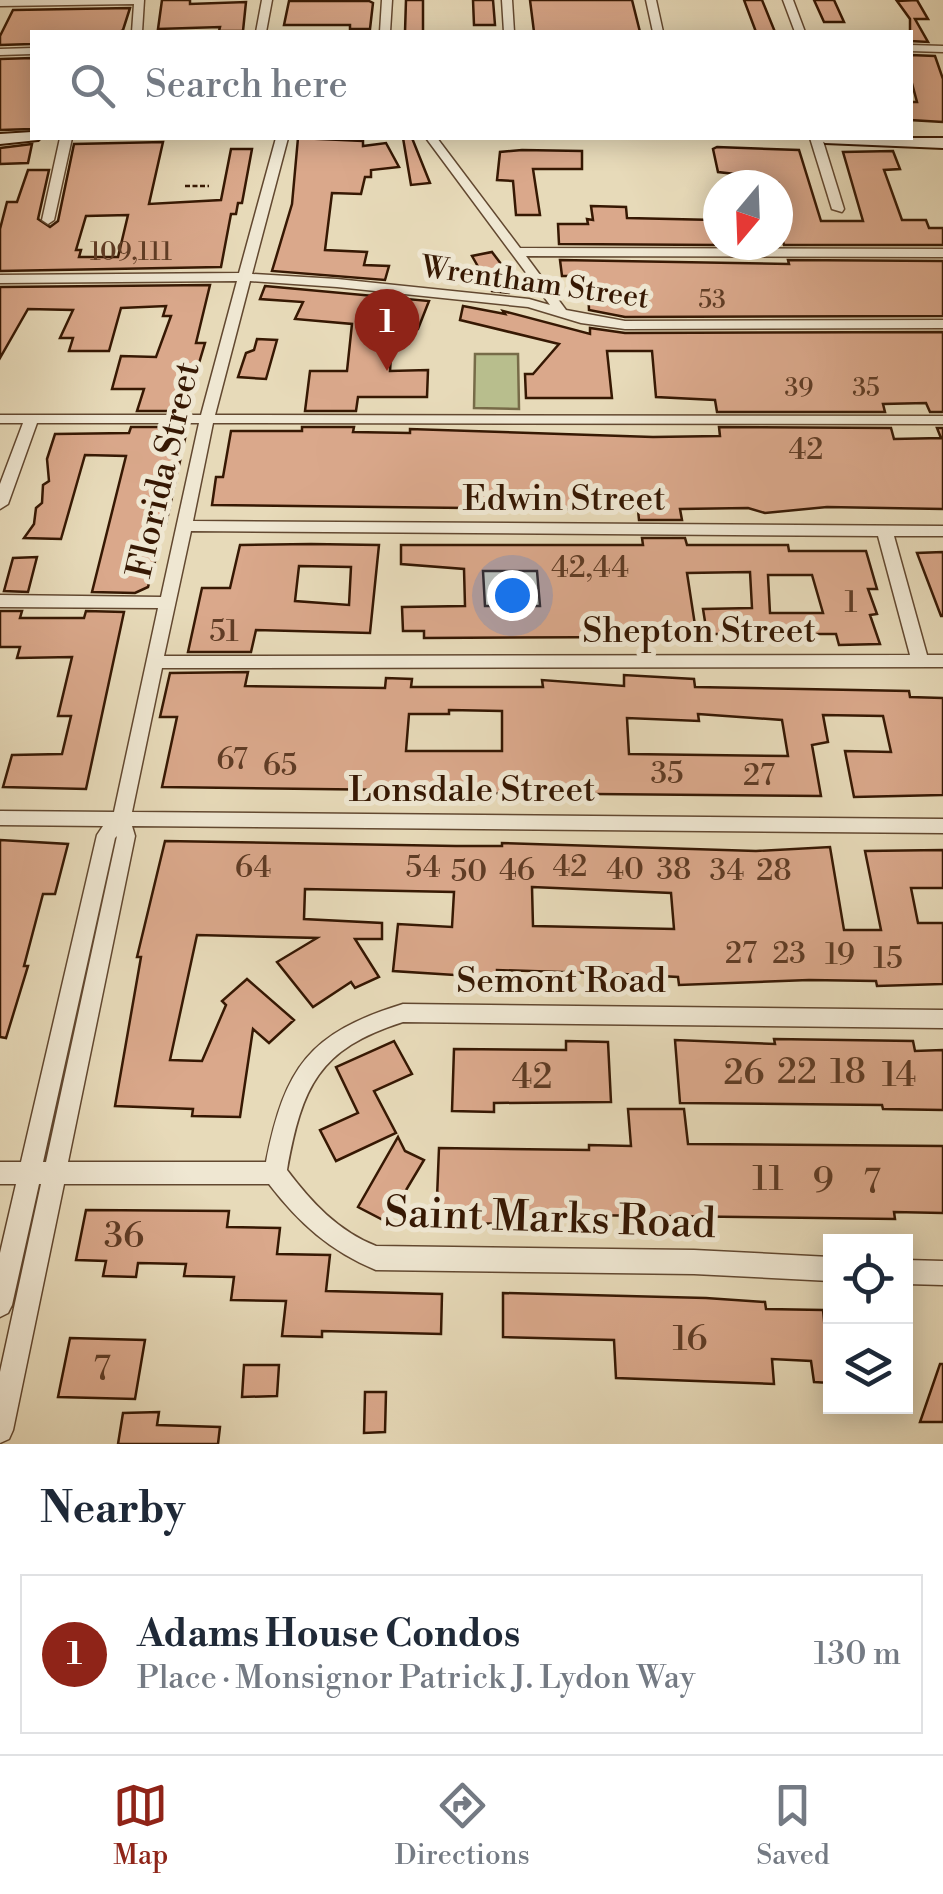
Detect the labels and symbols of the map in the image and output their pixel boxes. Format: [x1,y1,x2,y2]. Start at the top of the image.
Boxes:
north arrow [703,170,793,260]
house number: 109,111 [90,237,172,268]
street label: Wrentham Street [418,248,652,318]
house number: 53 [698,285,726,316]
pin: 1 [354,288,420,371]
street label: Florida Street [118,358,210,582]
house number: 39 [785,373,813,404]
house number: 35 [852,373,880,404]
house number: 42 [789,431,823,469]
street label: Edwin Street [462,478,666,521]
house number: 42,44 [551,549,629,587]
your location [487,570,538,621]
house number: 1 [845,584,858,622]
street label: Shepton Street [582,610,816,653]
house number: 51 [209,613,239,651]
house number: 67 [216,741,248,779]
house number: 65 [263,747,297,785]
house number: 35 [650,755,684,793]
house number: 27 [743,757,775,795]
street label: Lonsdale Street [349,769,595,812]
house number: 42 [553,848,587,886]
house number: 64 [235,849,271,887]
house number: 54 [406,849,440,887]
house number: 40 [606,851,644,889]
house number: 38 [657,851,691,889]
house number: 46 [499,852,535,890]
house number: 34 [710,852,744,890]
house number: 28 [756,852,792,890]
house number: 50 [451,853,487,891]
house number: 27 [725,935,757,973]
house number: 23 [772,935,806,973]
house number: 19 [825,936,855,974]
house number: 15 [873,940,903,978]
street label: Semont Road [456,960,666,1003]
house number: 22 [777,1051,817,1094]
house number: 18 [830,1051,866,1094]
house number: 26 [723,1052,765,1095]
house number: 14 [882,1054,916,1097]
house number: 42 [512,1056,552,1099]
house number: 11 [752,1158,784,1201]
house number: 9 [812,1160,834,1203]
house number: 7 [863,1161,881,1204]
street label: Saint Marks Road [383,1187,717,1251]
house number: 36 [104,1215,144,1258]
house number: 16 [672,1318,708,1361]
house number: 7 [93,1348,111,1391]

